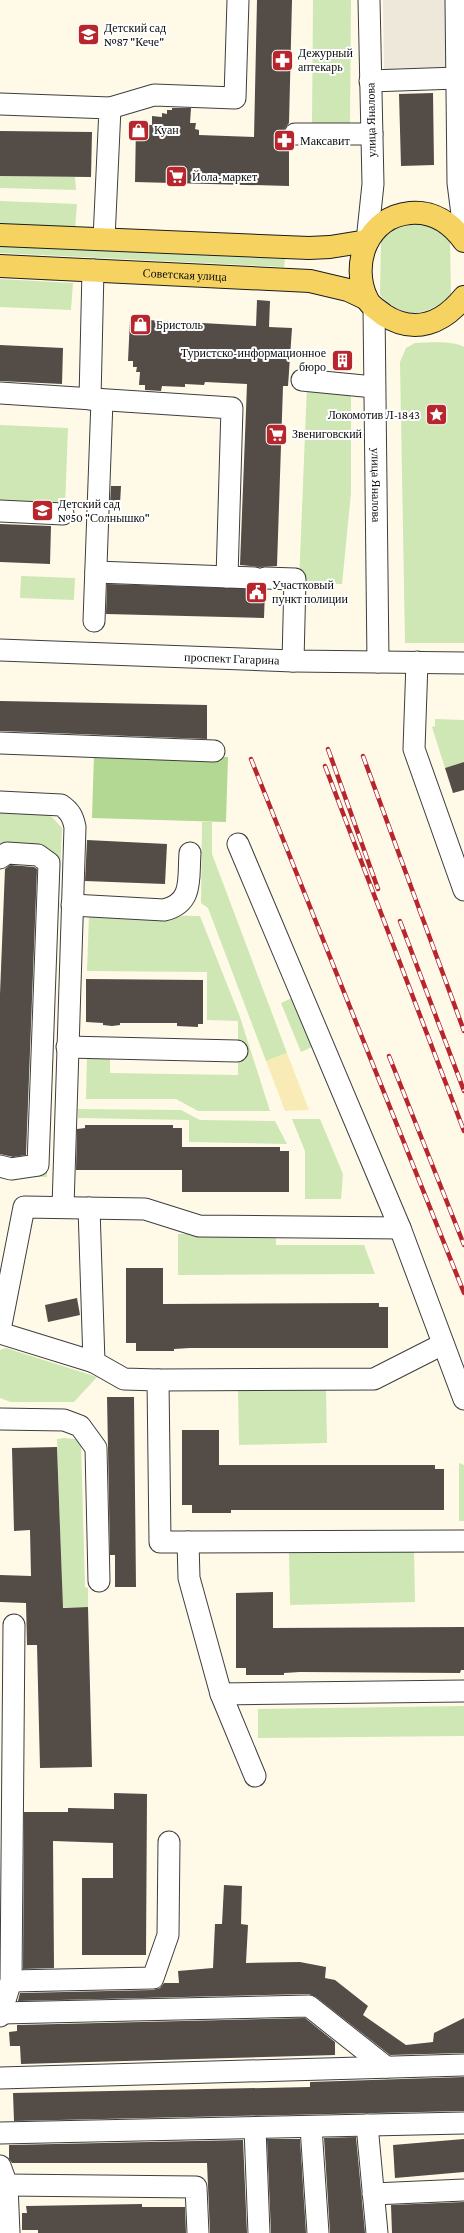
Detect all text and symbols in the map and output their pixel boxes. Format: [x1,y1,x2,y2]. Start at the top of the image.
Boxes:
place label: Детский сад №87 "Кече" [104,21,166,49]
school or university icon: Детский сад №87 "Кече" [75,22,101,48]
place label: Дежурный аптекарь [298,46,353,74]
pharmacy icon: Дежурный аптекарь [269,47,295,73]
street label: улица Яналова [363,82,379,157]
shop icon: Куан [125,117,151,143]
place label: Куан [154,123,179,137]
pharmacy icon: Максавит [271,128,297,154]
place label: Максавит [300,134,350,148]
supermarket icon: Йола-маркет [164,164,190,190]
place label: Йола-маркет [192,170,258,184]
street label: Советская улица [142,266,228,284]
shop icon: Бристоль [127,312,153,338]
place label: Бристоль [156,318,204,332]
place label: Туристско-информационное бюро [181,346,326,374]
building icon: Туристско-информационное бюро [329,347,355,373]
place icon: Локомотив Л-1843 [423,402,449,428]
place label: Локомотив Л-1843 [328,408,420,422]
supermarket icon: Звениговский [264,421,290,447]
place label: Звениговский [292,427,363,441]
street label: улица Яналова [369,448,383,523]
place label: Детский сад №50 "Солнышко" [58,497,150,525]
school or university icon: Детский сад №50 "Солнышко" [29,498,55,524]
place label: Участковый пункт полиции [272,578,349,606]
public building icon: Участковый пункт полиции [244,579,270,605]
street label: проспект Гагарина [184,650,280,668]

